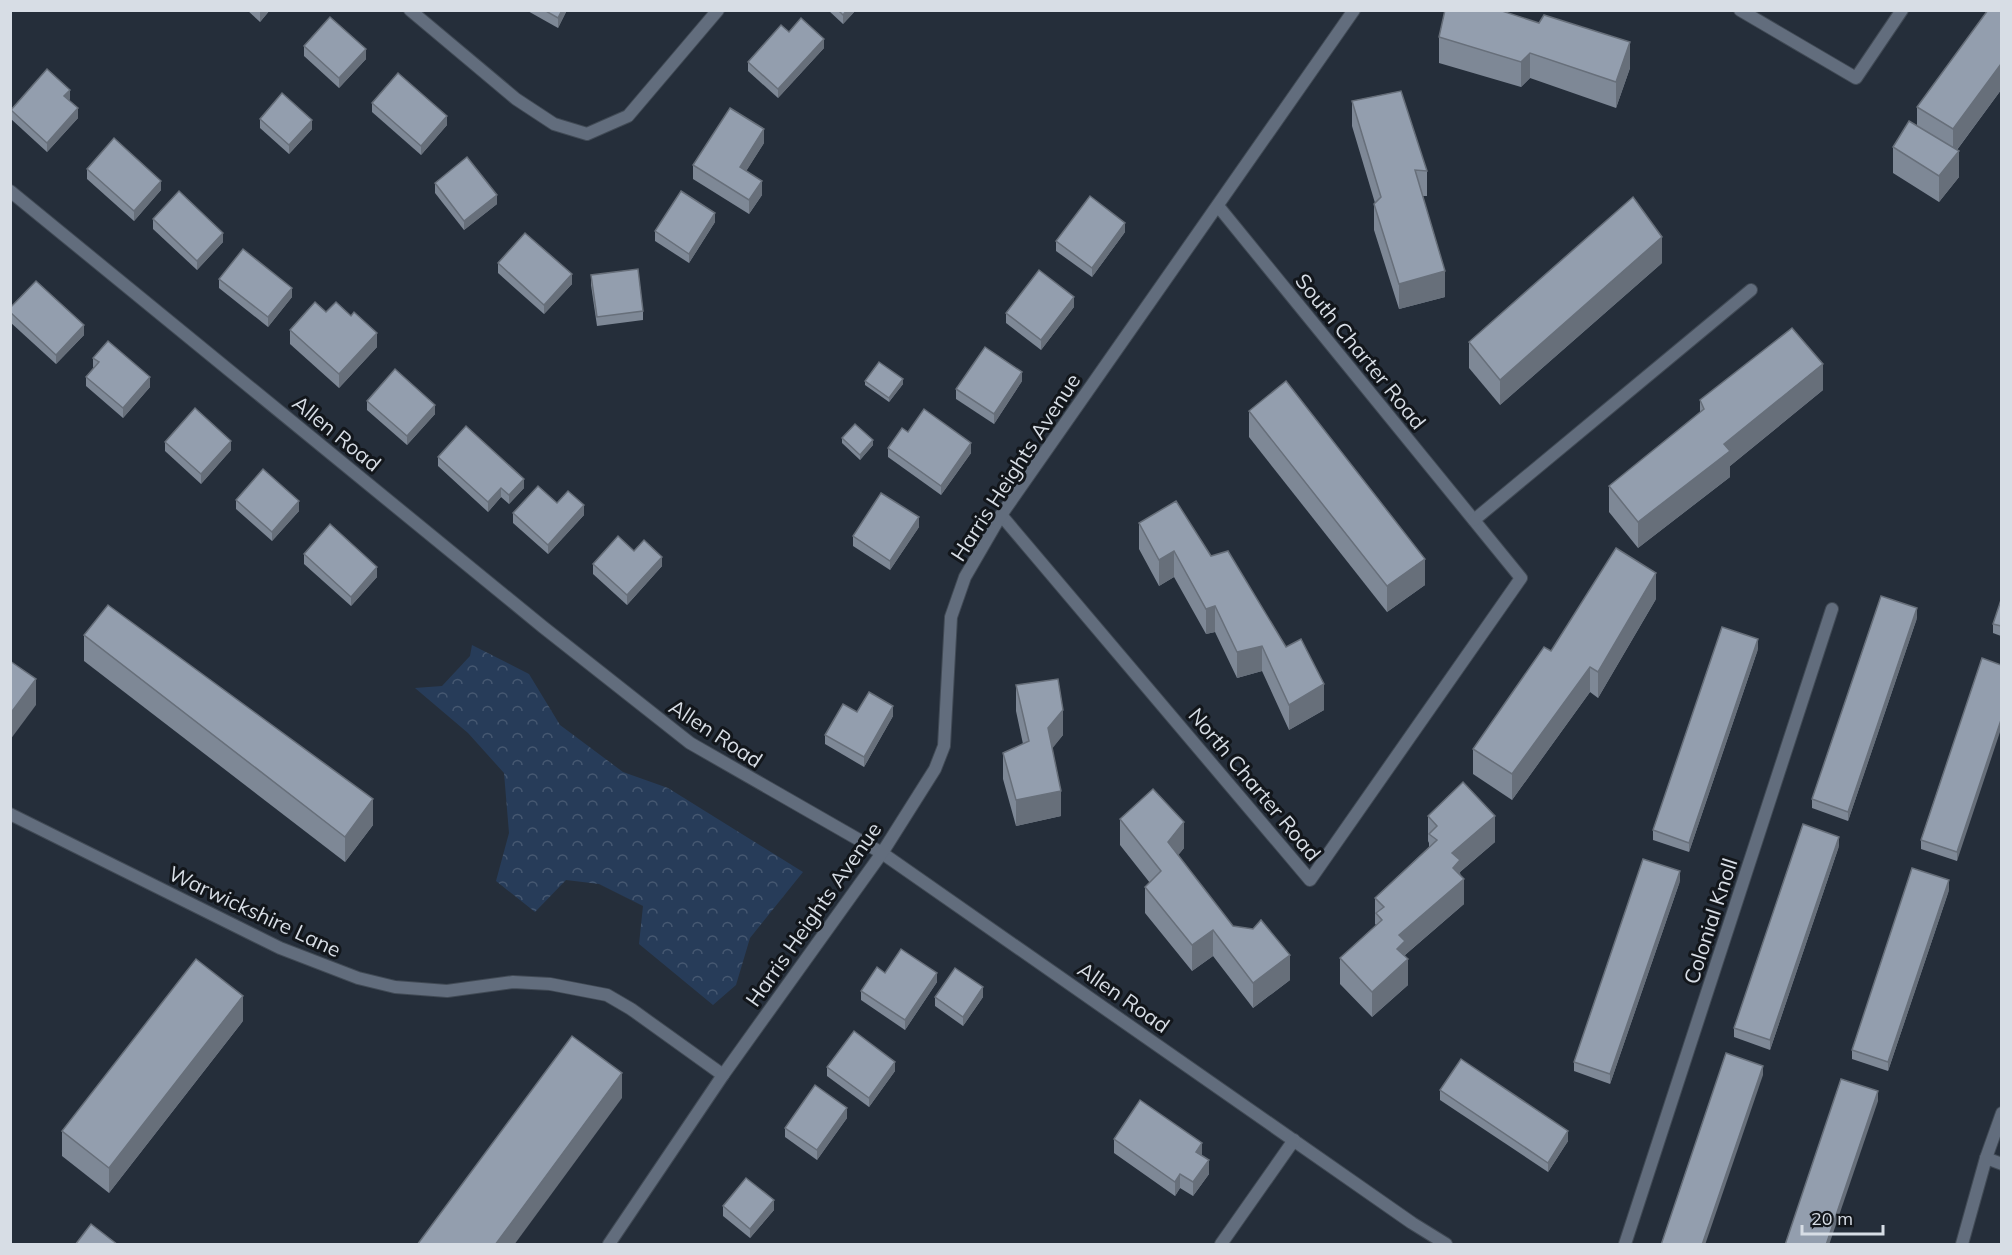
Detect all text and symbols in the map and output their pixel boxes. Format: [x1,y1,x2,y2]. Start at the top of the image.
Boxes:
street label: South Charter Road [1290,268,1432,434]
street label: Harris Heights Avenue [945,368,1085,566]
street label: Allen Road [288,390,386,476]
street label: Allen Road [664,693,768,773]
street label: North Charter Road [1183,702,1327,866]
street label: Harris Heights Avenue [740,817,886,1011]
street label: Colonial Knoll [1677,855,1743,987]
street label: Warwickshire Lane [165,860,345,962]
street label: Allen Road [1073,956,1175,1038]
scale bar [1802,1198,1883,1236]
text: 20 m [1811,1207,1853,1230]

